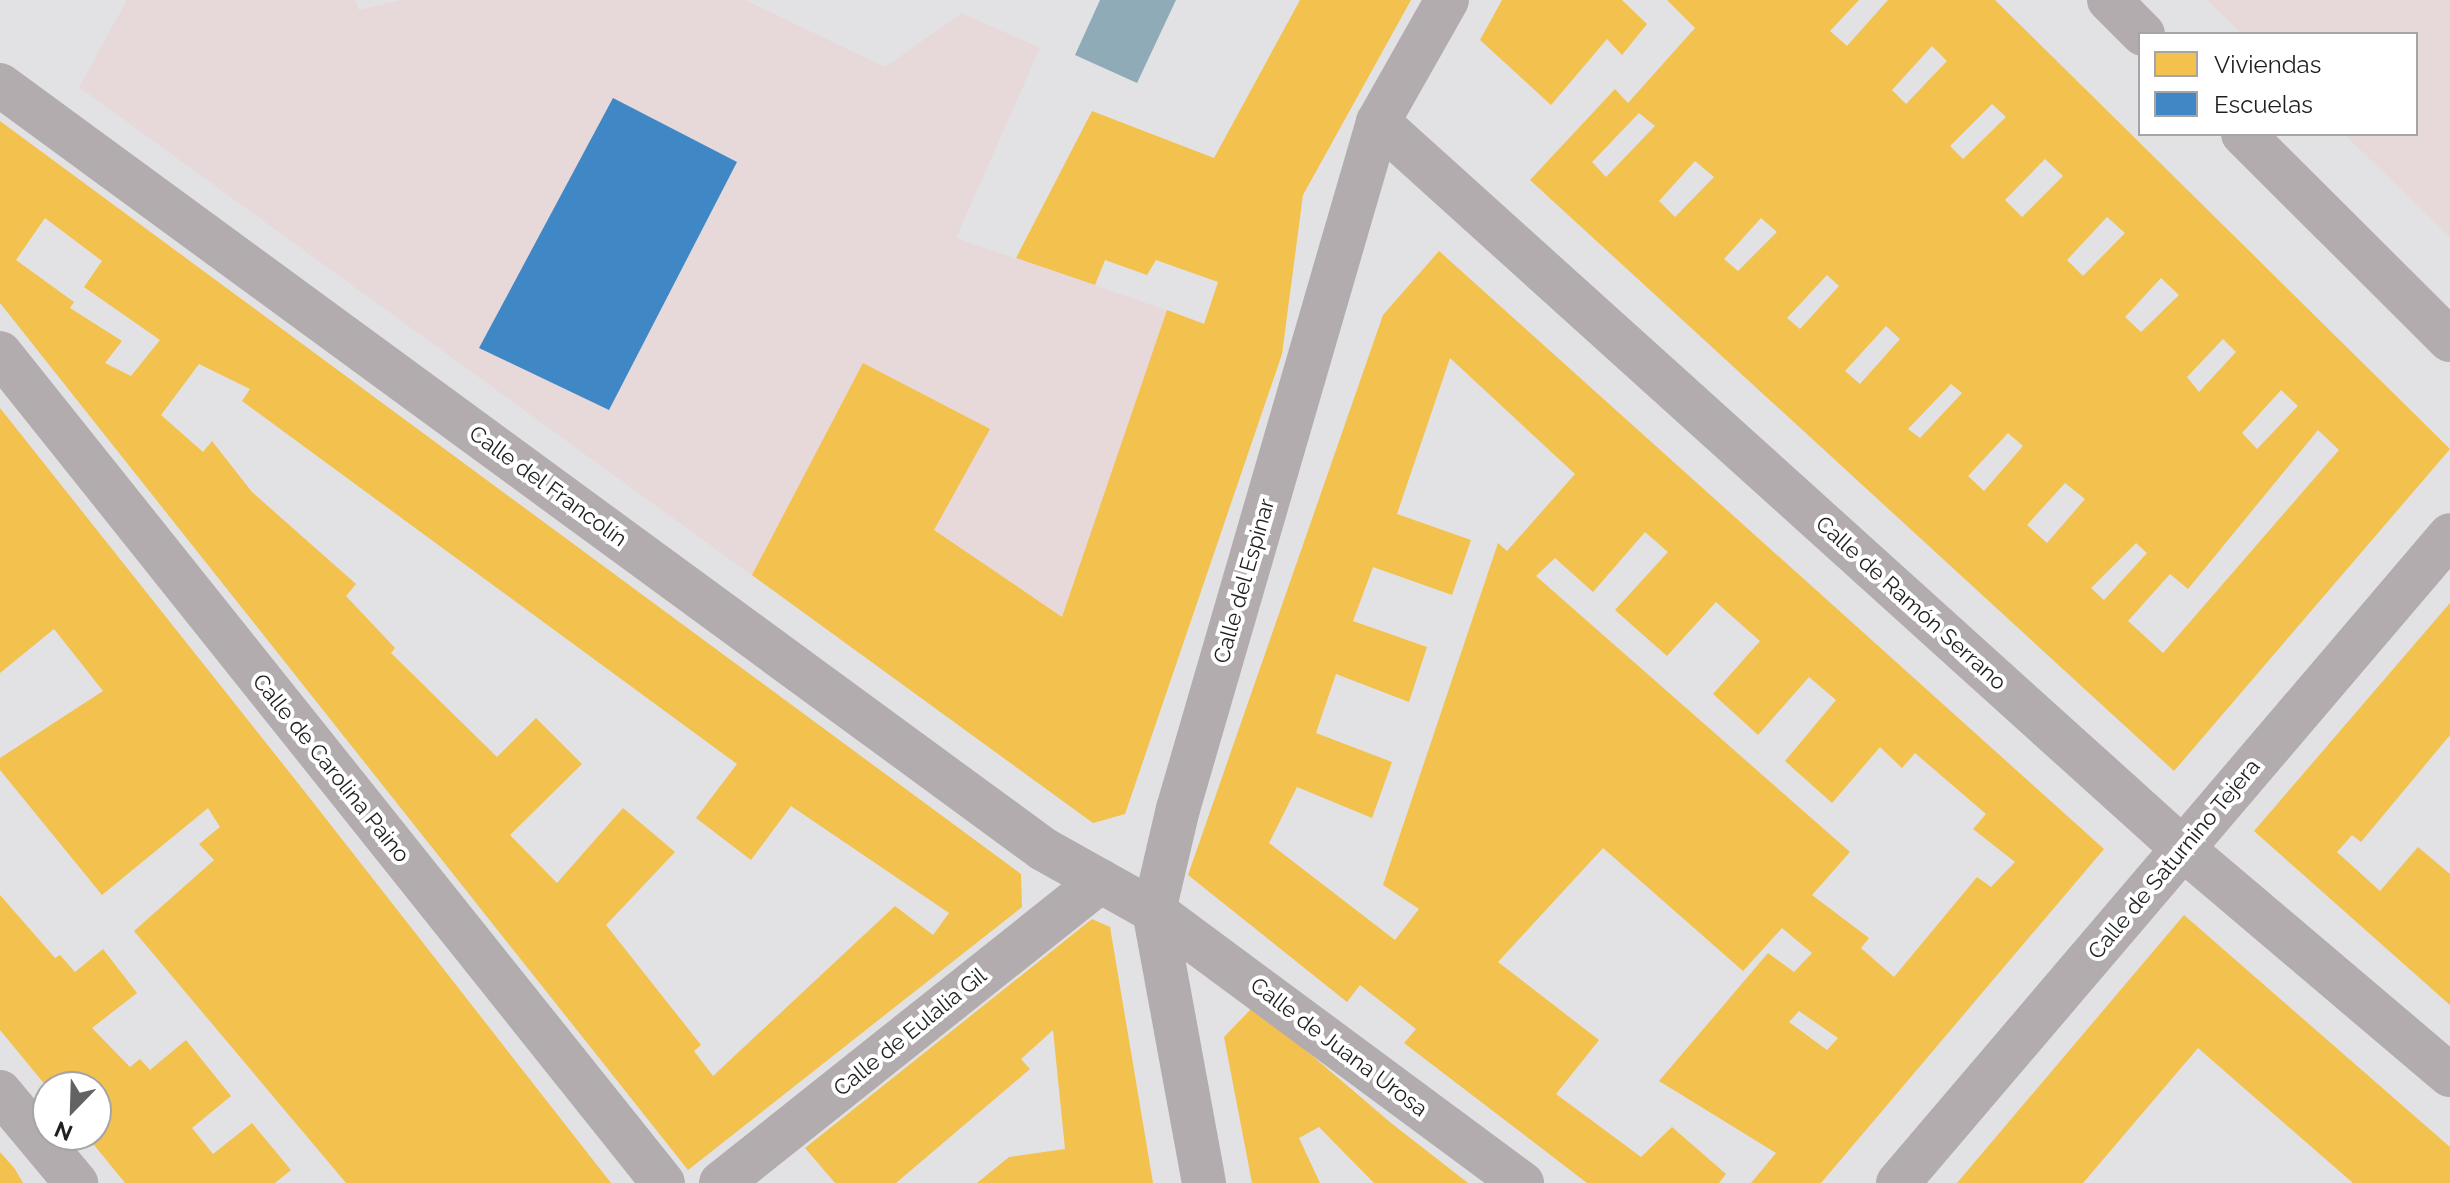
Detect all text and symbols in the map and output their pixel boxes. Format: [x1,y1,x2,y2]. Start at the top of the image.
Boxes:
legend [2138,32,2418,136]
text: Viviendas [2214,50,2321,79]
text: Escuelas [2214,90,2313,119]
street label: Calle del Francolín [464,420,632,552]
street label: Calle del Espinar [1208,495,1280,667]
street label: Calle de Ramón Serrano [1810,510,2012,696]
street label: Calle de Carolina Paino [247,668,415,868]
street label: Calle de Saturnino Tejera [2082,753,2266,965]
street label: Calle de Eulalia Gil [828,962,992,1102]
street label: Calle de Juana Urosa [1245,972,1433,1122]
north arrow [32,1071,112,1151]
text: N [51,1116,76,1147]

